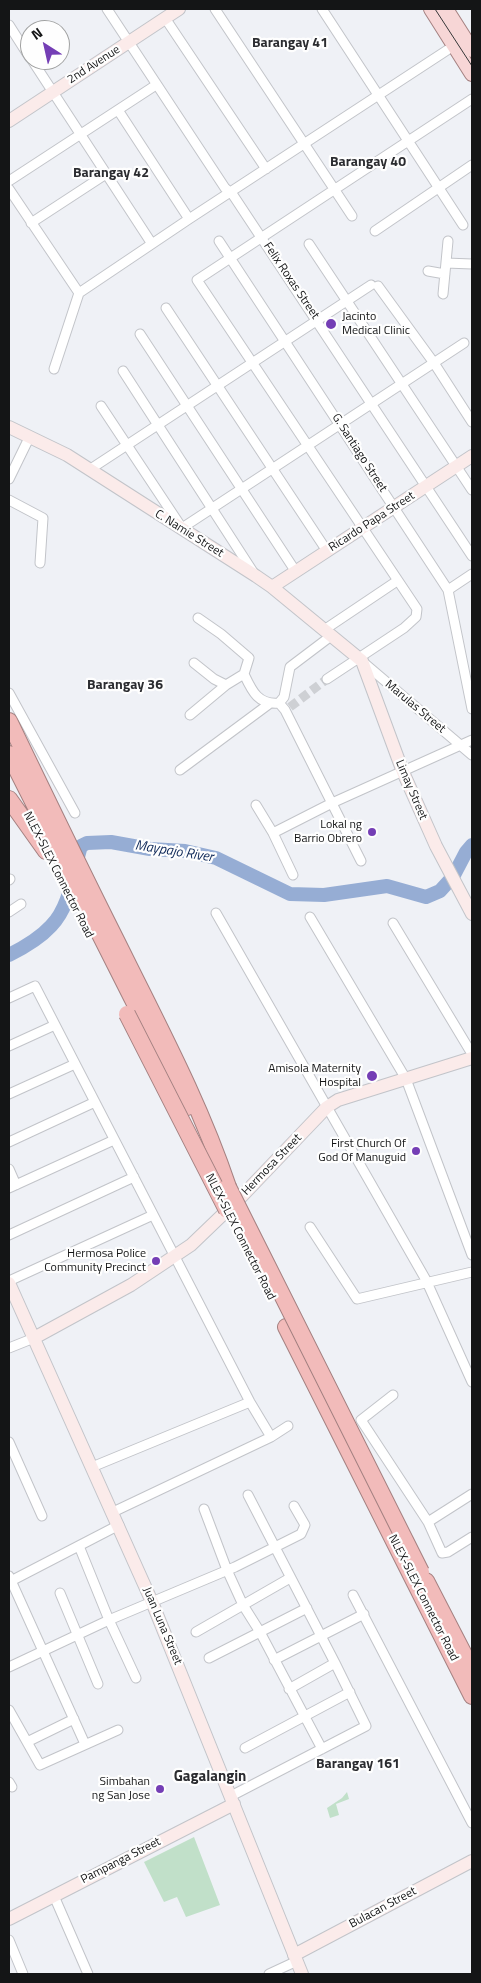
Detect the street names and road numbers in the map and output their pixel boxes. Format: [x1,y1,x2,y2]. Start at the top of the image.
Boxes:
street label: 2nd Avenue [65,43,123,87]
street label: Felix Roxas Street [260,240,322,322]
street label: G. Santiago Street [328,411,390,495]
street label: Ricardo Papa Street [326,489,418,555]
street label: C. Namie Street [152,507,226,561]
street label: Marulas Street [382,678,448,736]
street label: Limay Street [392,758,430,822]
street label: NLEX-SLEX Connector Road [20,809,96,941]
street label: Hermosa Street [239,1131,305,1199]
street label: NLEX-SLEX Connector Road [202,1171,278,1303]
street label: NLEX-SLEX Connector Road [385,1532,461,1664]
street label: Juan Luna Street [139,1585,185,1667]
street label: Pampanga Street [79,1835,163,1887]
street label: Bulacan Street [347,1884,419,1932]

